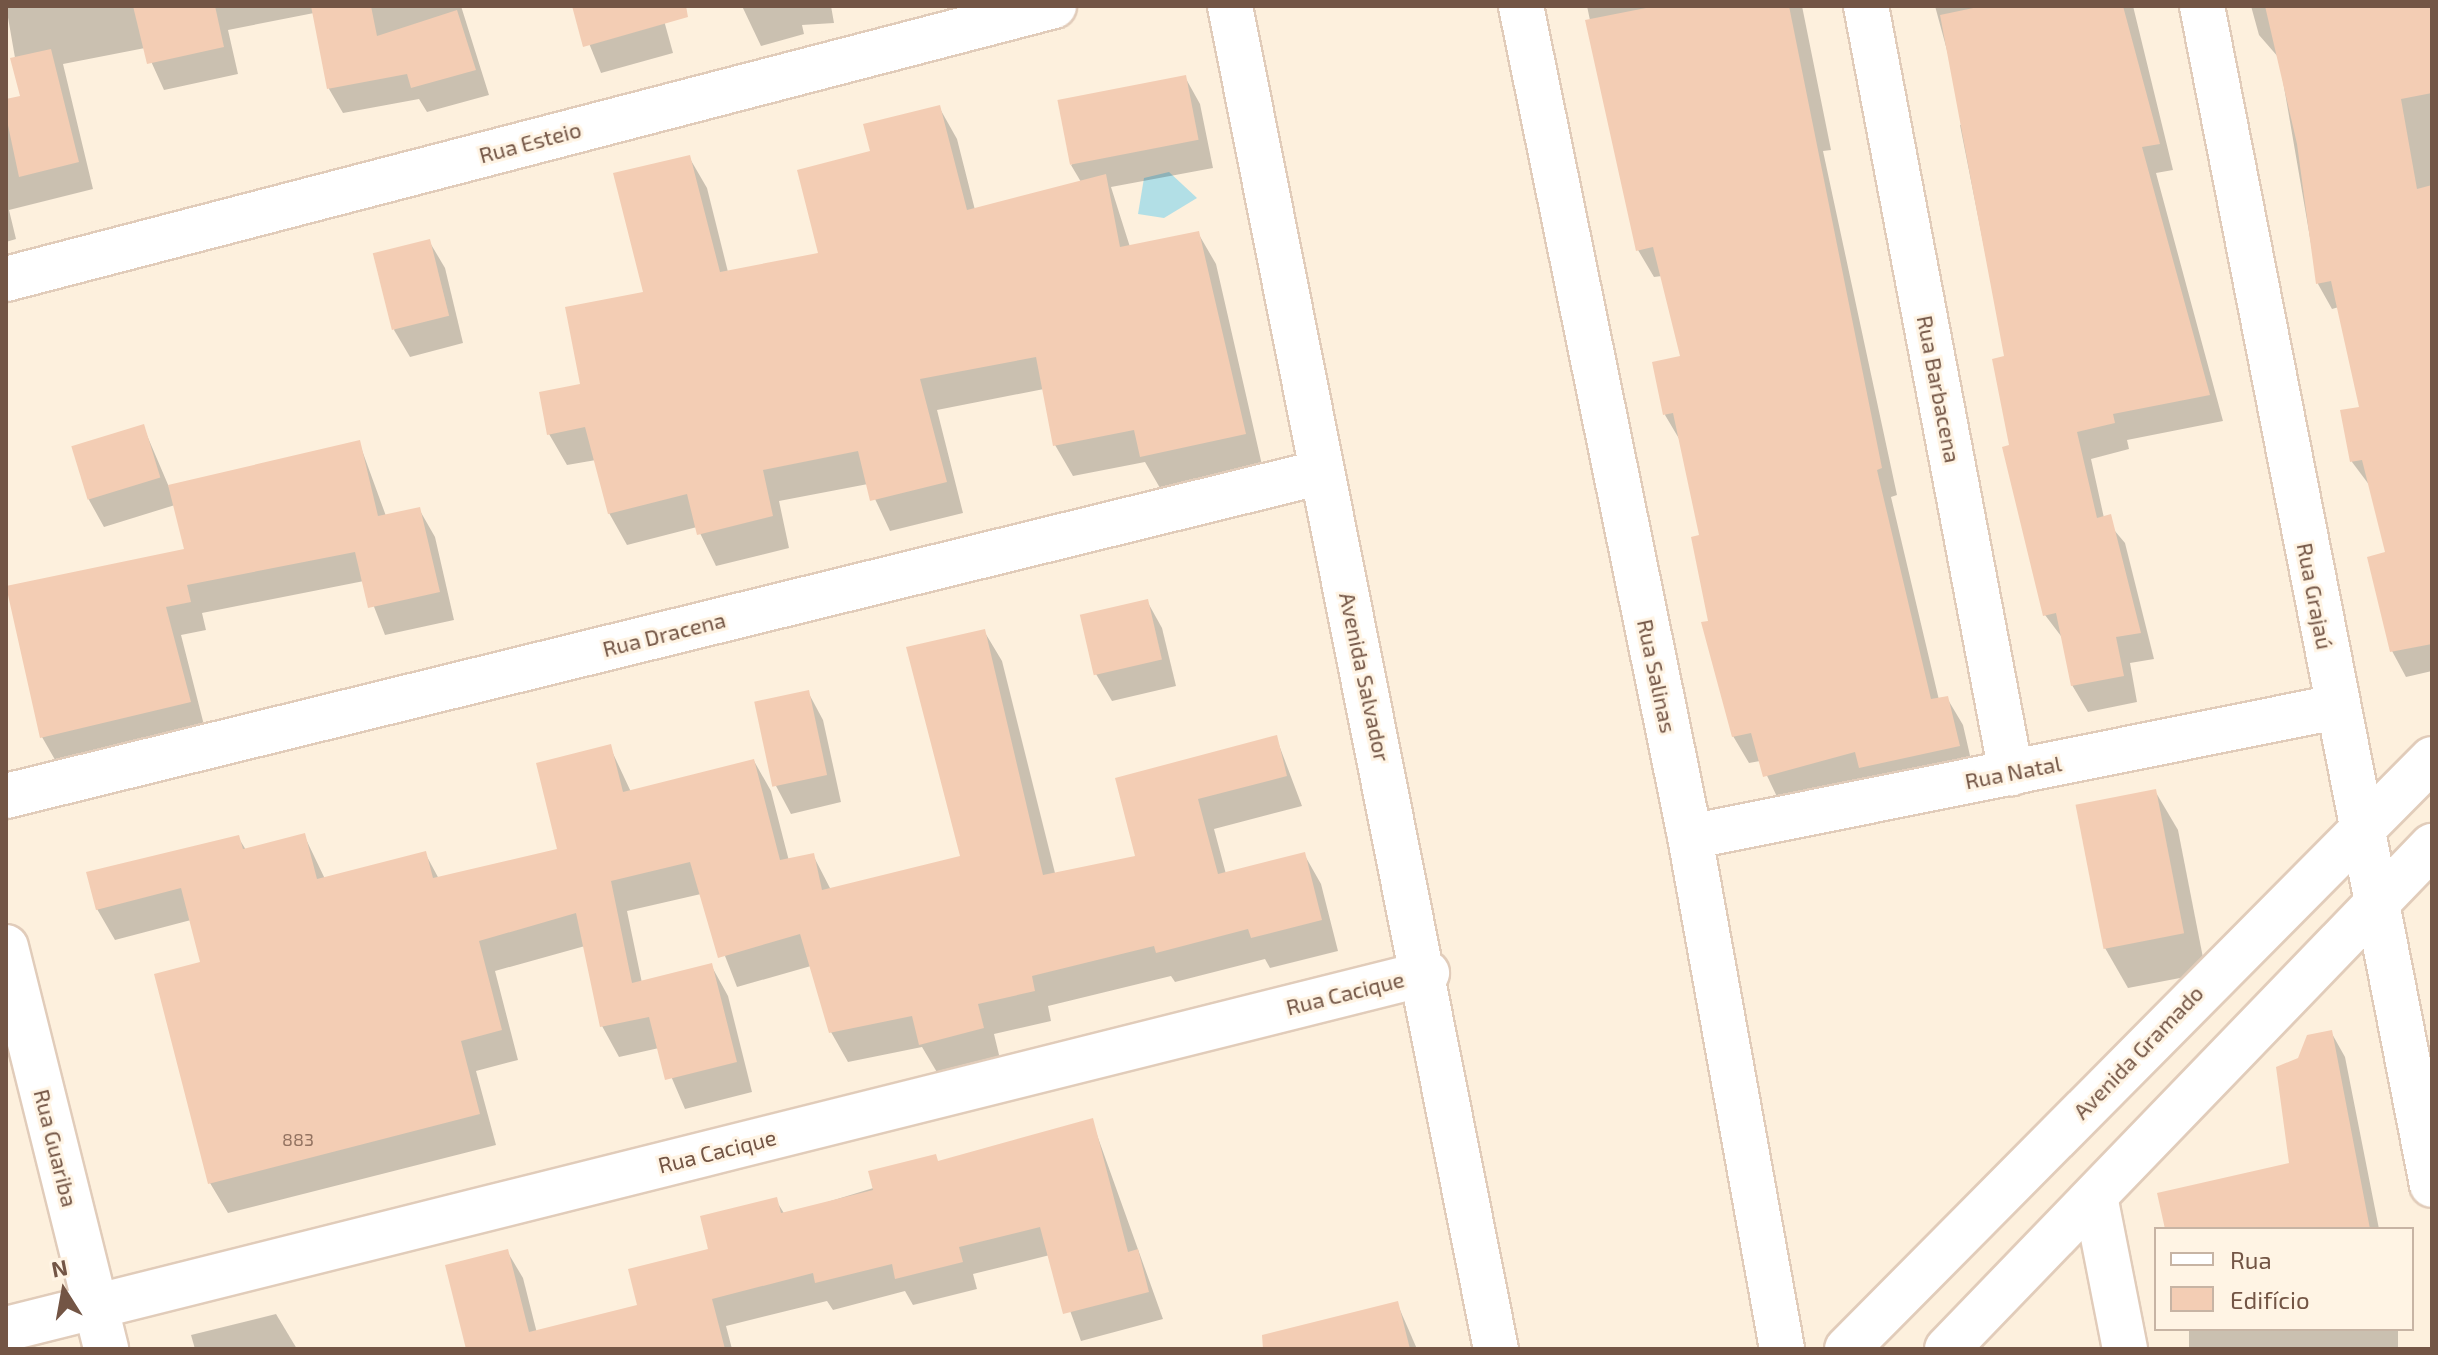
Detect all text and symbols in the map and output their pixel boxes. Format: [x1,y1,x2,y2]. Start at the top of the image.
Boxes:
street label: Rua Esteio [476,116,584,168]
street label: Rua Barbacena [1912,313,1966,465]
street label: Rua Grajaú [2292,540,2338,652]
street label: Avenida Salvador [1334,590,1396,764]
street label: Rua Dracena [600,606,728,662]
street label: Rua Salinas [1632,617,1682,735]
street label: Rua Natal [1963,750,2063,794]
street label: Rua Cacique [1283,966,1407,1020]
street label: Avenida Gramado [2068,980,2208,1124]
street label: Rua Guariba [29,1086,83,1210]
street label: Rua Cacique [655,1124,779,1178]
house number: 883 [282,1128,314,1150]
legend [2154,1227,2414,1331]
text: Rua [2230,1245,2272,1274]
north arrow [24,1251,104,1331]
text: N [49,1253,70,1282]
text: Edifício [2230,1285,2310,1314]

